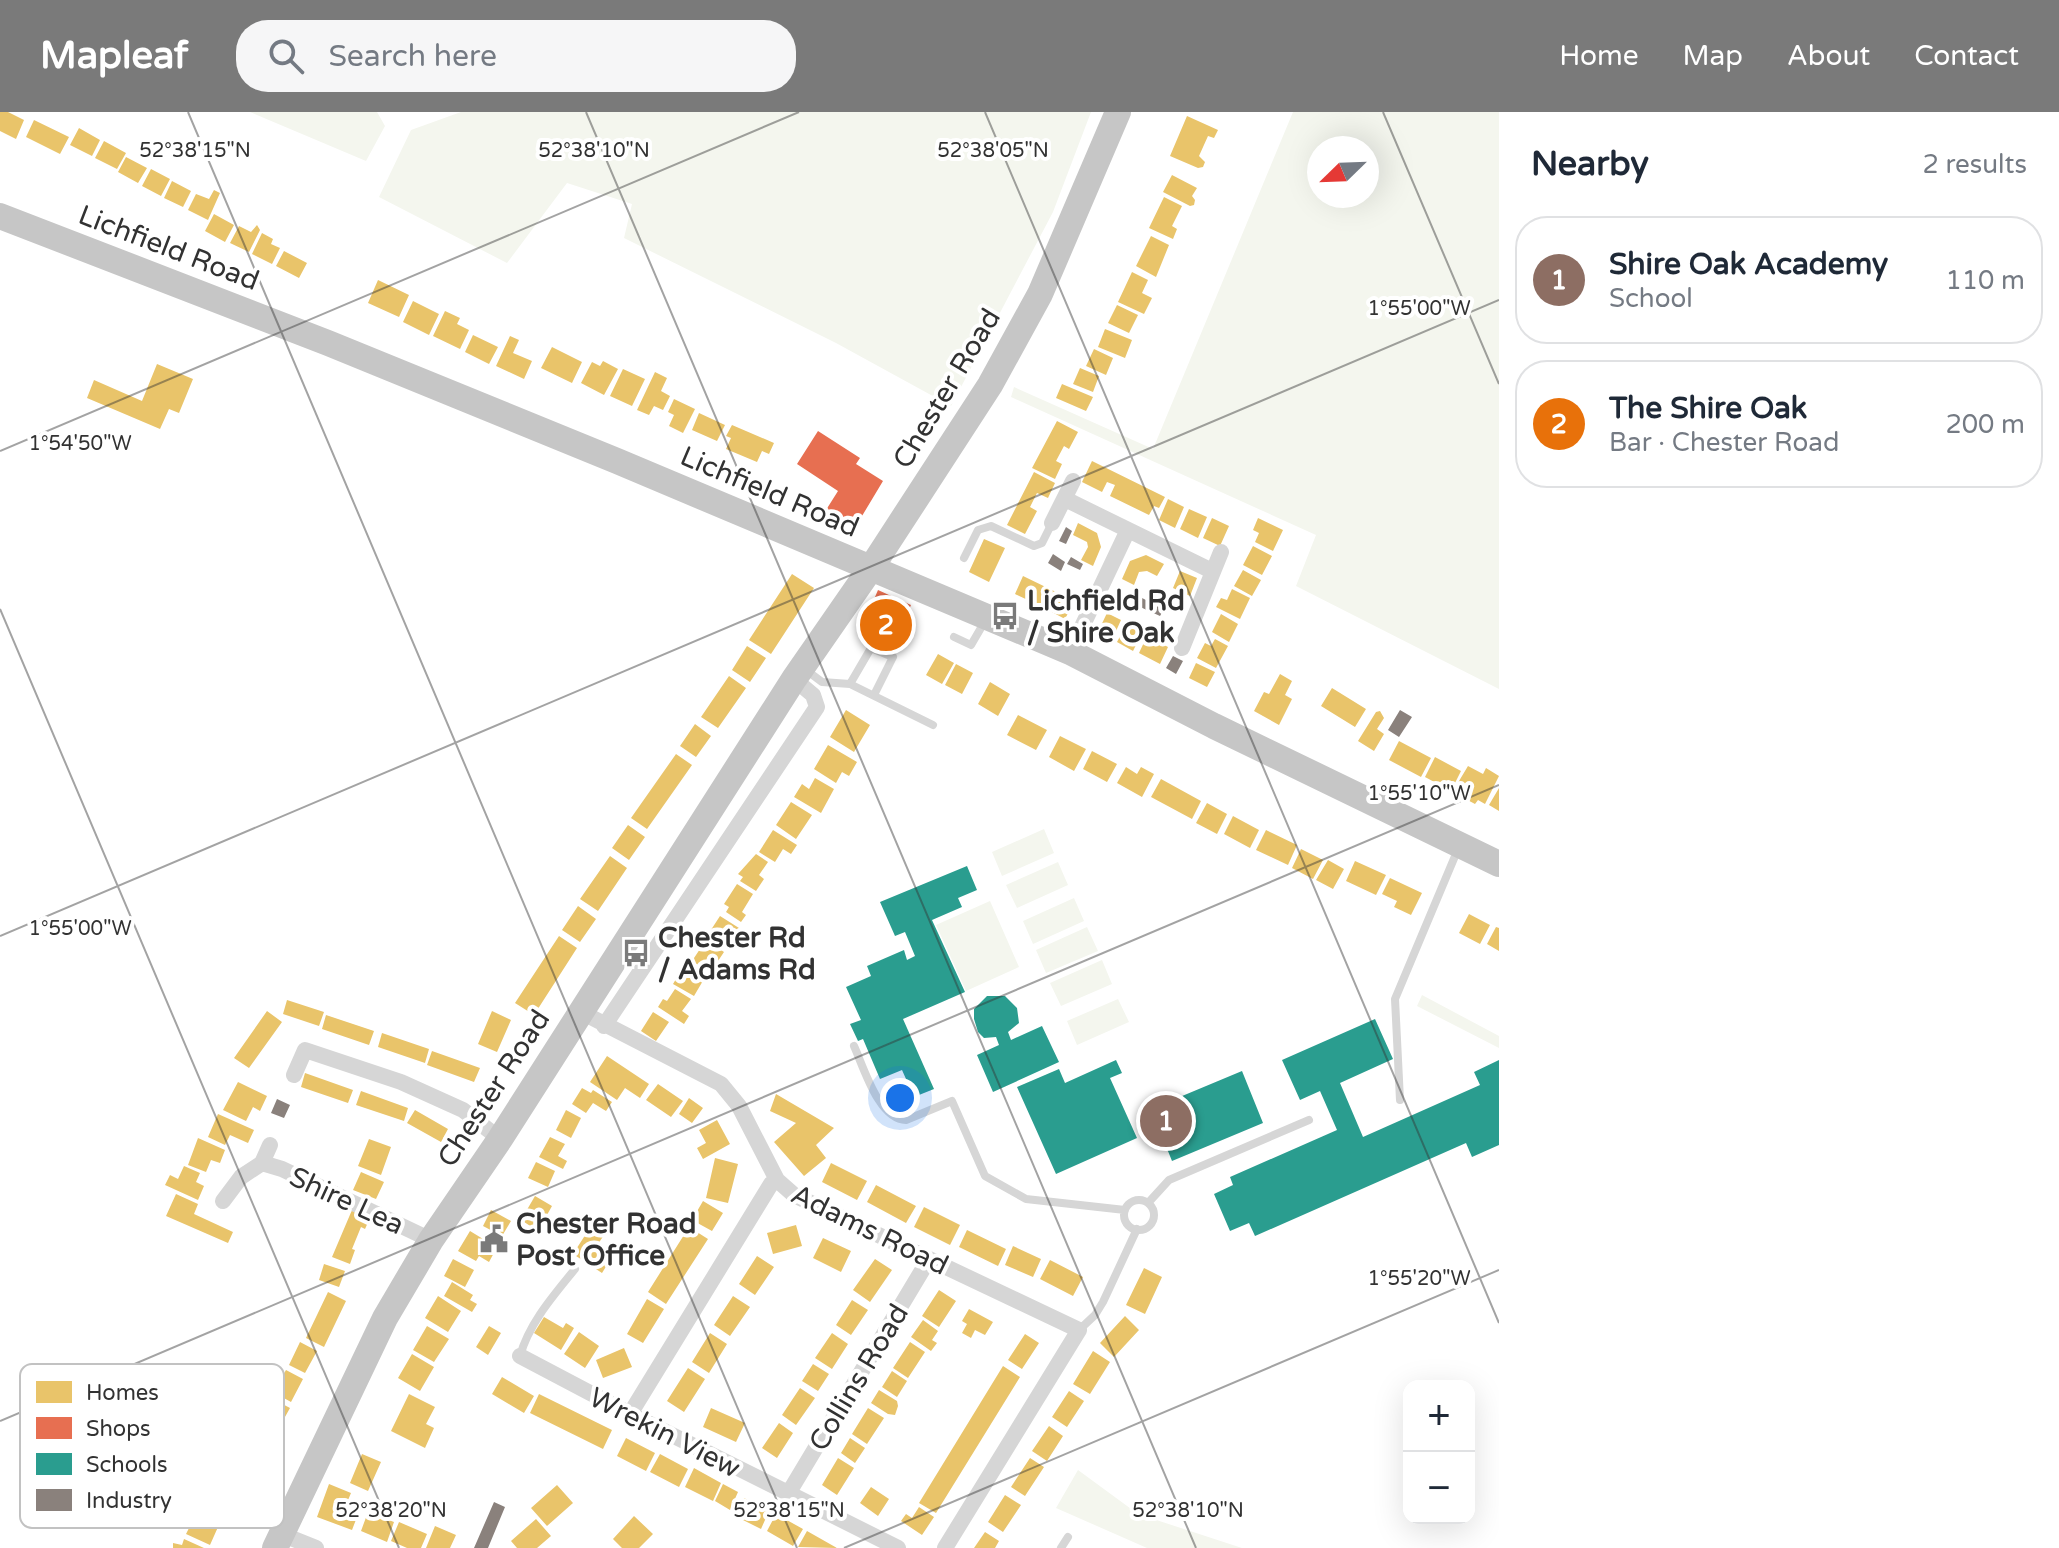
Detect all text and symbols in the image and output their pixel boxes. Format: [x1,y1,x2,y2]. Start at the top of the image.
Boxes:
search box [236,20,796,92]
text: Mapleaf [40,33,188,79]
icon: search [264,34,308,78]
text: Search here [328,38,497,75]
text: Home [1559,39,1639,73]
text: Map [1683,39,1743,73]
text: About [1787,39,1870,73]
text: Contact [1914,39,2019,73]
north arrow [1307,136,1379,208]
text: 52°38'15"N [139,139,251,163]
text: 52°38'10"N [538,139,650,163]
text: 52°38'05"N [937,139,1049,163]
text: Nearby [1531,144,1649,185]
text: 2 results [1922,149,2027,180]
street label: Lichfield Road [74,198,264,298]
text: Shire Oak Academy [1609,246,1888,283]
text: 1 [1551,265,1567,296]
text: 110 m [1945,265,2025,296]
text: School [1609,283,1693,314]
text: 1°55'00"W [1367,297,1471,321]
street label: Chester Road [886,302,1008,475]
text: The Shire Oak [1609,390,1807,427]
text: 2 [1551,409,1567,440]
text: 200 m [1945,409,2025,440]
text: Bar · Chester Road [1609,427,1839,458]
text: 1°54'50"W [28,432,132,456]
street label: Lichfield Road [675,439,864,545]
place label: Lichfield Rd / Shire Oak [1027,584,1185,650]
pin: 2 [860,595,912,655]
bus stop icon: Lichfield Rd / Shire Oak [990,601,1020,631]
text: 1°55'10"W [1367,782,1471,806]
text: 1°55'00"W [28,917,132,941]
place label: Chester Rd / Adams Rd [658,921,816,987]
bus stop icon: Chester Rd / Adams Rd [621,938,651,968]
street label: Chester Road [430,1004,557,1173]
your location [880,1078,920,1118]
pin: 1 [1140,1091,1192,1151]
street label: Shire Lea [284,1160,409,1242]
street label: Adams Road [785,1177,954,1283]
place label: Chester Road Post Office [516,1207,696,1273]
public building icon: Chester Road Post Office [479,1224,509,1254]
text: 1°55'20"W [1367,1267,1471,1291]
street label: Collins Road [802,1298,916,1457]
legend [20,1364,284,1528]
text: Homes [86,1380,159,1406]
street label: Wrekin View [583,1380,746,1486]
map controls [1403,1380,1475,1524]
button: + [1403,1380,1475,1452]
text: Shops [86,1416,151,1442]
text: Schools [86,1452,167,1478]
button: − [1403,1452,1475,1524]
text: Industry [86,1488,172,1514]
text: 52°38'20"N [335,1499,447,1523]
text: 52°38'15"N [733,1499,845,1523]
text: 52°38'10"N [1132,1499,1244,1523]

